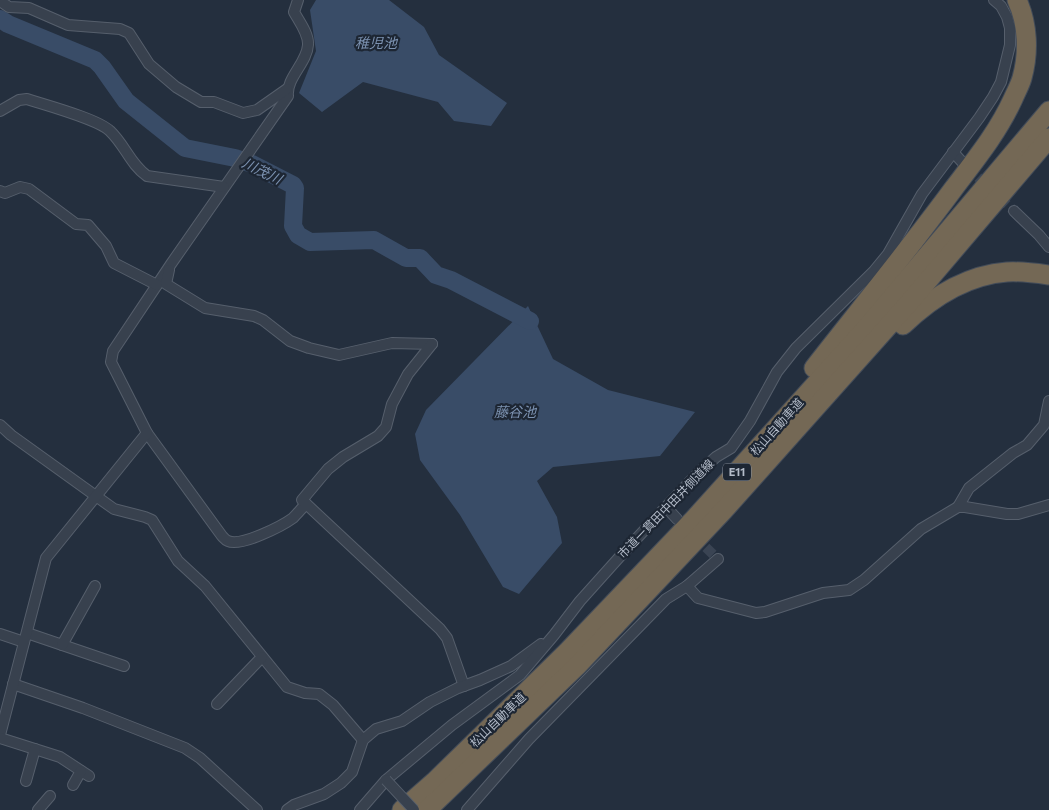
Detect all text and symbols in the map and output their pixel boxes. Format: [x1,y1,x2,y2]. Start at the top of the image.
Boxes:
water label: 稚児池 [355,34,399,51]
water label: 川茂川 [240,154,287,188]
street label: 松山自動車道 [747,395,806,458]
water label: 藤谷池 [494,403,538,420]
street label: 市道一貫田中田井側道線 [614,456,716,561]
road number: E11 [723,464,751,481]
street label: 松山自動車道 [467,689,528,749]

